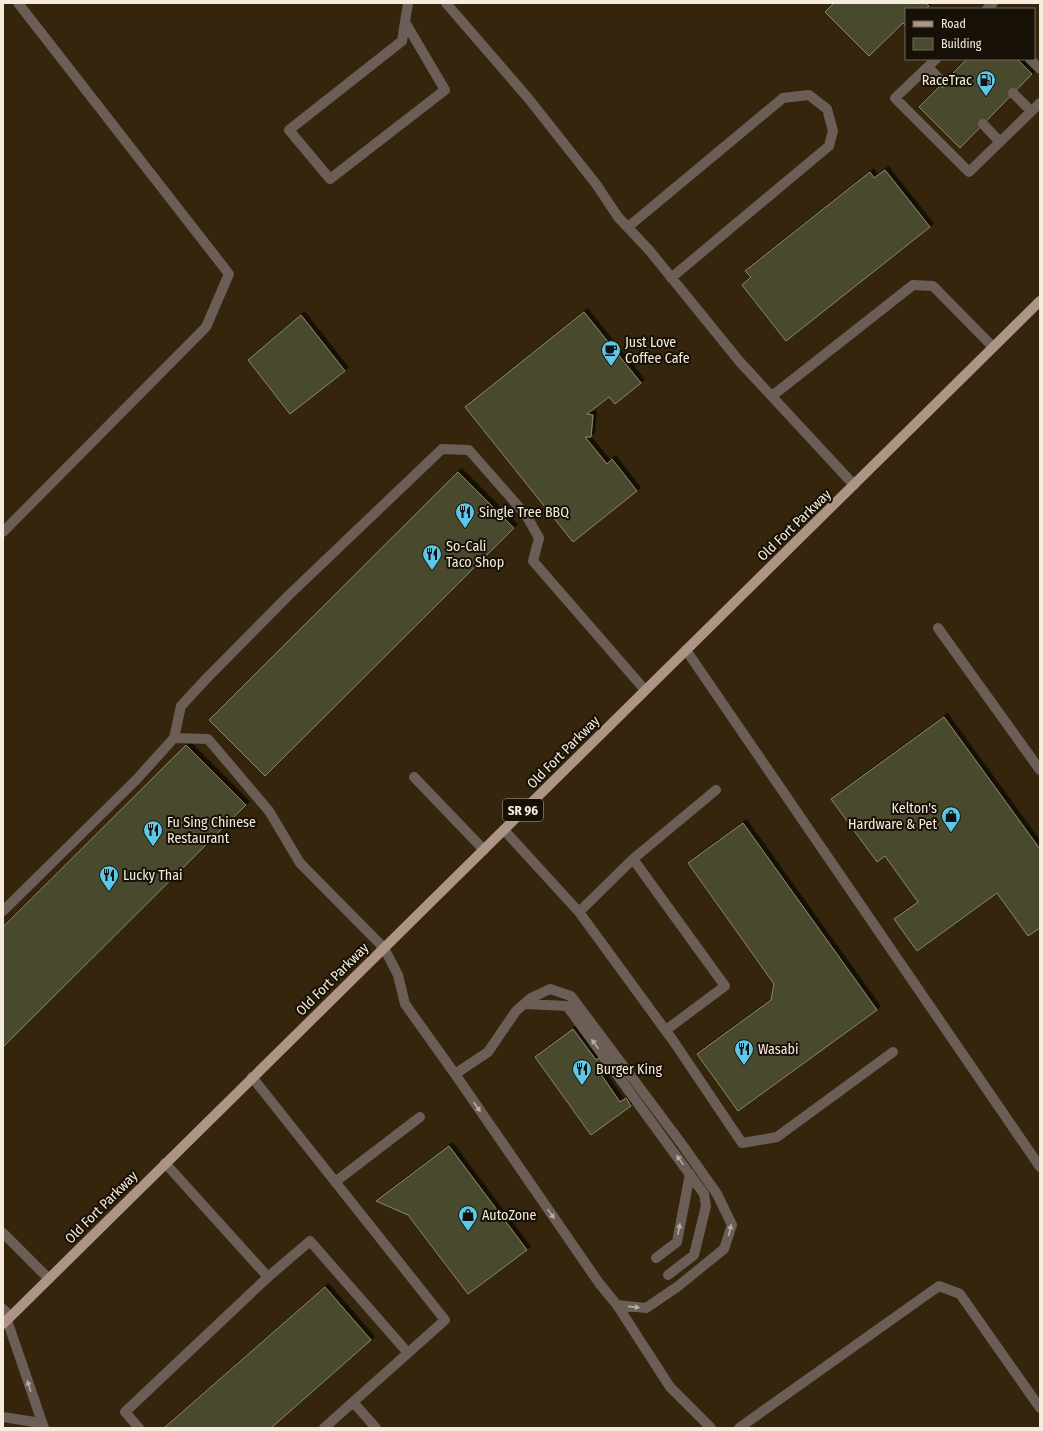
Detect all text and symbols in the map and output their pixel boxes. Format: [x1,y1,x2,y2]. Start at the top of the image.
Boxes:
legend [905,8,1035,60]
text: Road [941,17,966,31]
text: Building [941,37,982,51]
fuel station icon: RaceTrac [975,69,997,97]
place label: RaceTrac [922,72,972,89]
place label: Just Love Coffee Cafe [625,334,690,367]
cafe icon: Just Love Coffee Cafe [600,339,622,367]
street label: Old Fort Parkway [754,485,835,565]
restaurant icon: Single Tree BBQ [454,501,476,529]
place label: Single Tree BBQ [479,504,569,521]
place label: So-Cali Taco Shop [446,538,504,571]
restaurant icon: So-Cali Taco Shop [421,543,443,571]
street label: Old Fort Parkway [524,712,604,792]
road number: SR 96 [503,799,543,821]
place label: Kelton's Hardware & Pet [848,800,937,833]
shop icon: Kelton's Hardware & Pet [940,805,962,833]
place label: Fu Sing Chinese Restaurant [167,814,256,847]
restaurant icon: Fu Sing Chinese Restaurant [142,819,164,847]
restaurant icon: Lucky Thai [98,864,120,892]
place label: Lucky Thai [123,867,183,884]
street label: Old Fort Parkway [293,939,373,1019]
restaurant icon: Wasabi [733,1038,755,1066]
one-way arrow [590,1039,599,1050]
place label: Wasabi [758,1041,799,1058]
restaurant icon: Burger King [571,1058,593,1086]
place label: Burger King [596,1061,662,1078]
one-way arrow [473,1101,481,1112]
one-way arrow [676,1155,684,1166]
street label: Old Fort Parkway [62,1167,142,1247]
shop icon: AutoZone [457,1204,479,1232]
place label: AutoZone [482,1207,536,1224]
one-way arrow [547,1208,555,1219]
one-way arrow [677,1223,683,1236]
one-way arrow [727,1224,733,1236]
one-way arrow [628,1303,640,1310]
one-way arrow [26,1379,32,1391]

